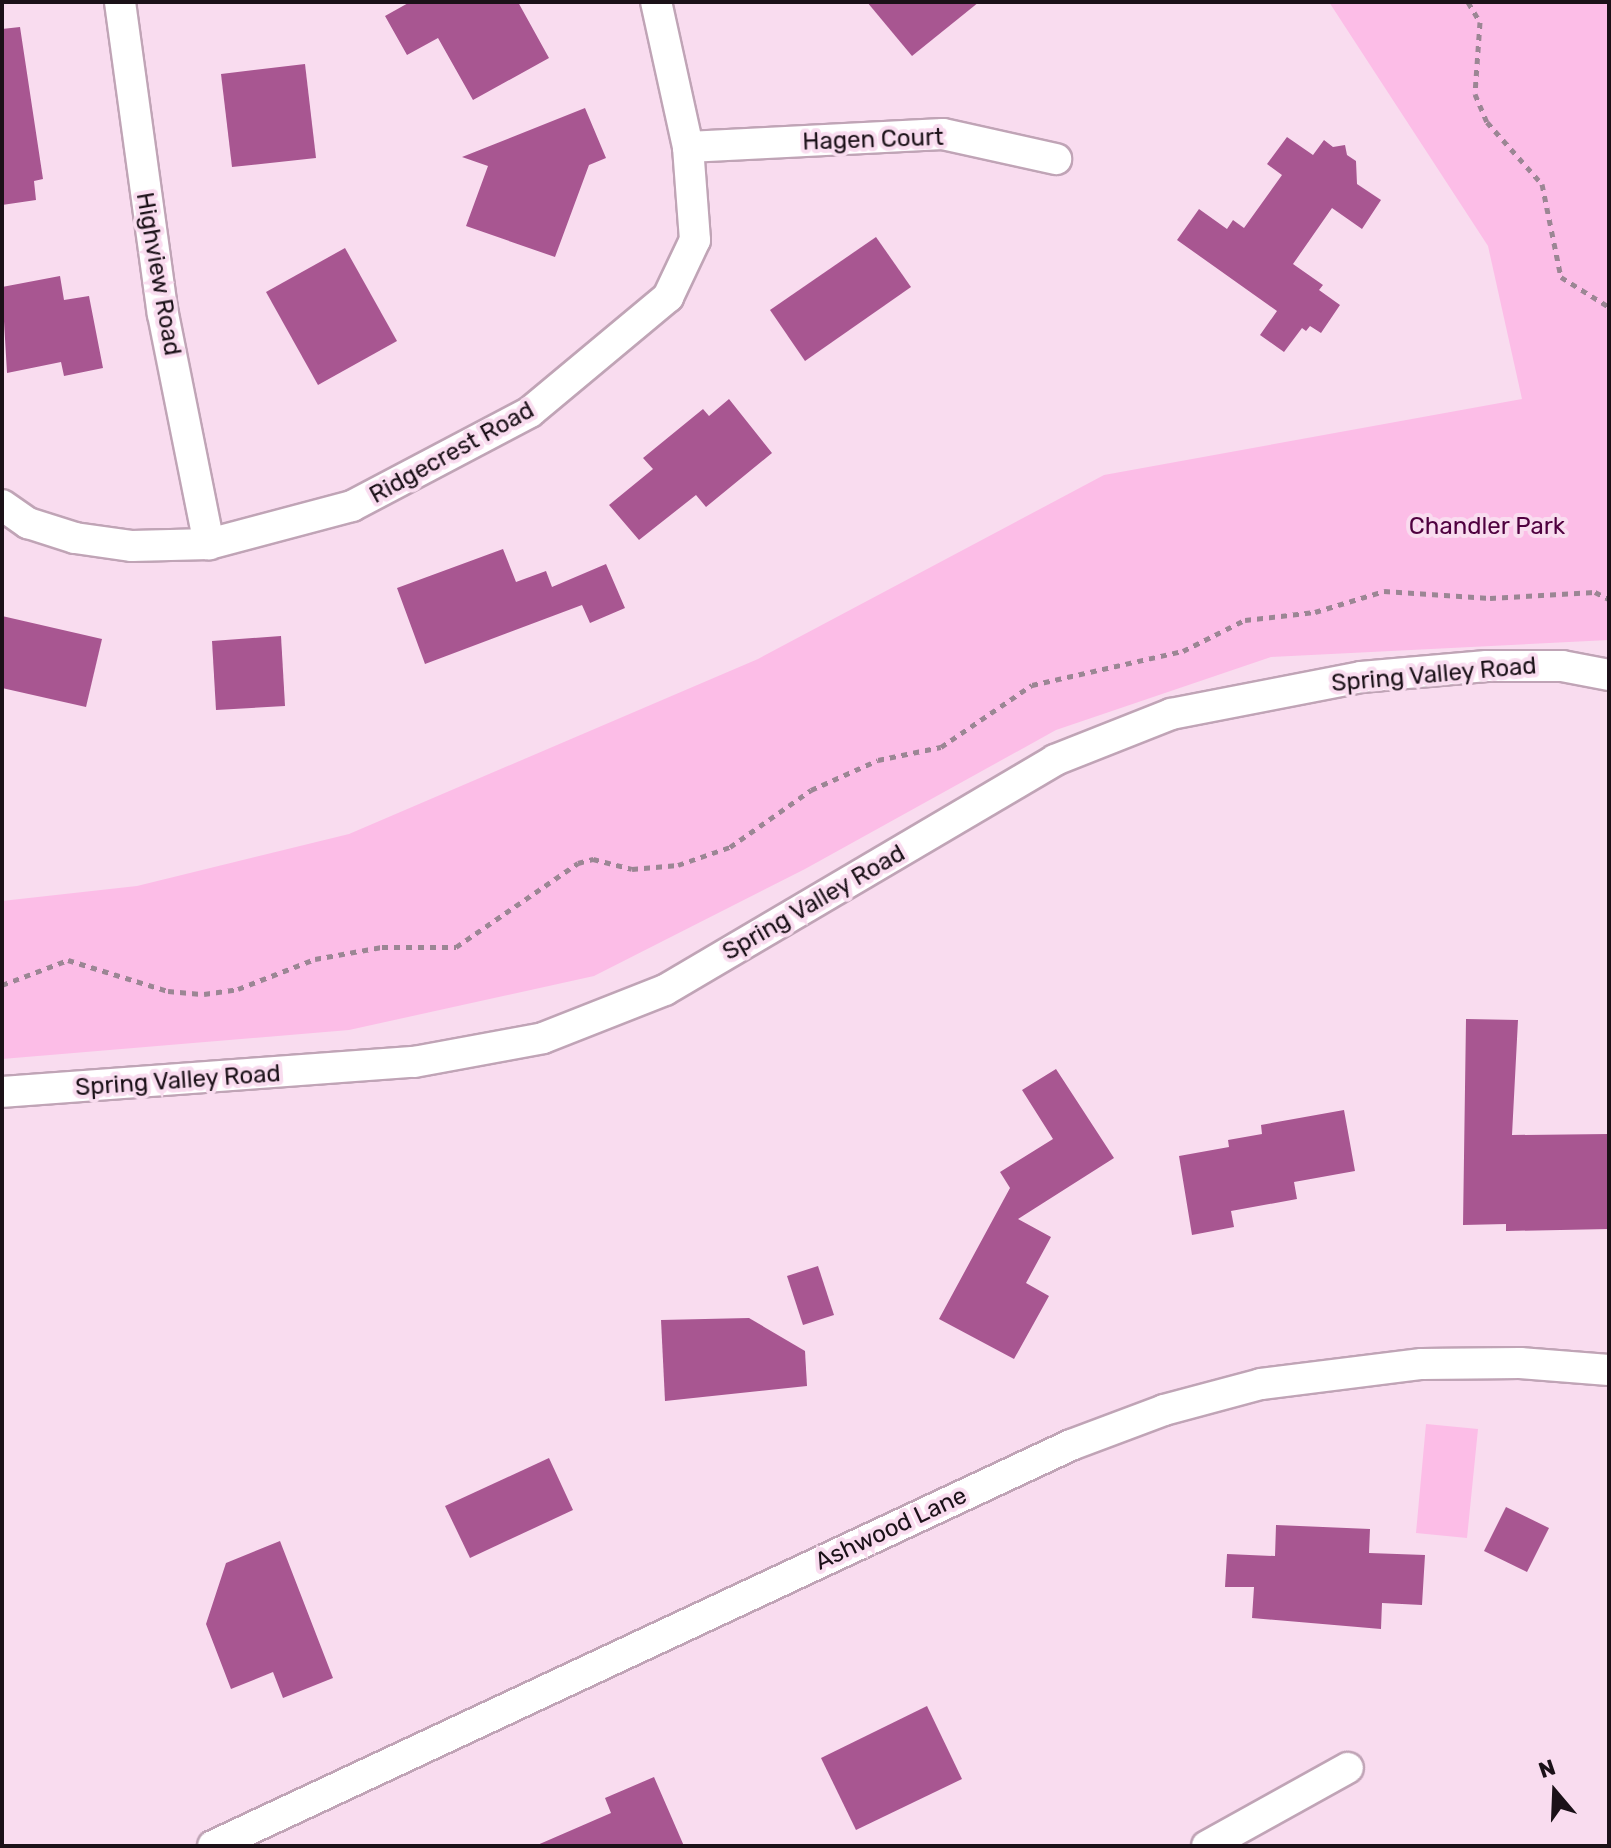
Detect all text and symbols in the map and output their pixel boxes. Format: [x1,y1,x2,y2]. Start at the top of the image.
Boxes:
street label: Hagen Court [802,123,944,157]
street label: Highview Road [129,190,187,358]
street label: Ridgecrest Road [365,396,539,510]
park label: Chandler Park [1409,513,1565,541]
street label: Spring Valley Road [1330,652,1538,698]
street label: Spring Valley Road [717,839,911,967]
street label: Spring Valley Road [74,1059,282,1103]
street label: Ashwood Lane [811,1481,971,1577]
north arrow [1515,1752,1595,1832]
text: N [1535,1753,1559,1784]

